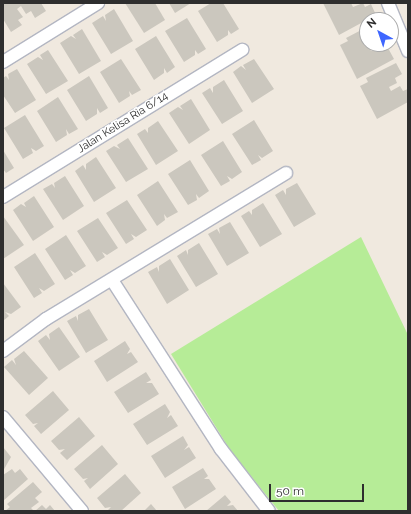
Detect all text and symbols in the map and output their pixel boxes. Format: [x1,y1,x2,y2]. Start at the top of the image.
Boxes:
north arrow [359,12,399,52]
text: N [364,16,379,31]
street label: Jalan Kelisa Ria 6/14 [75,90,171,156]
scale bar [271,476,366,502]
text: 50 m [276,484,304,498]

